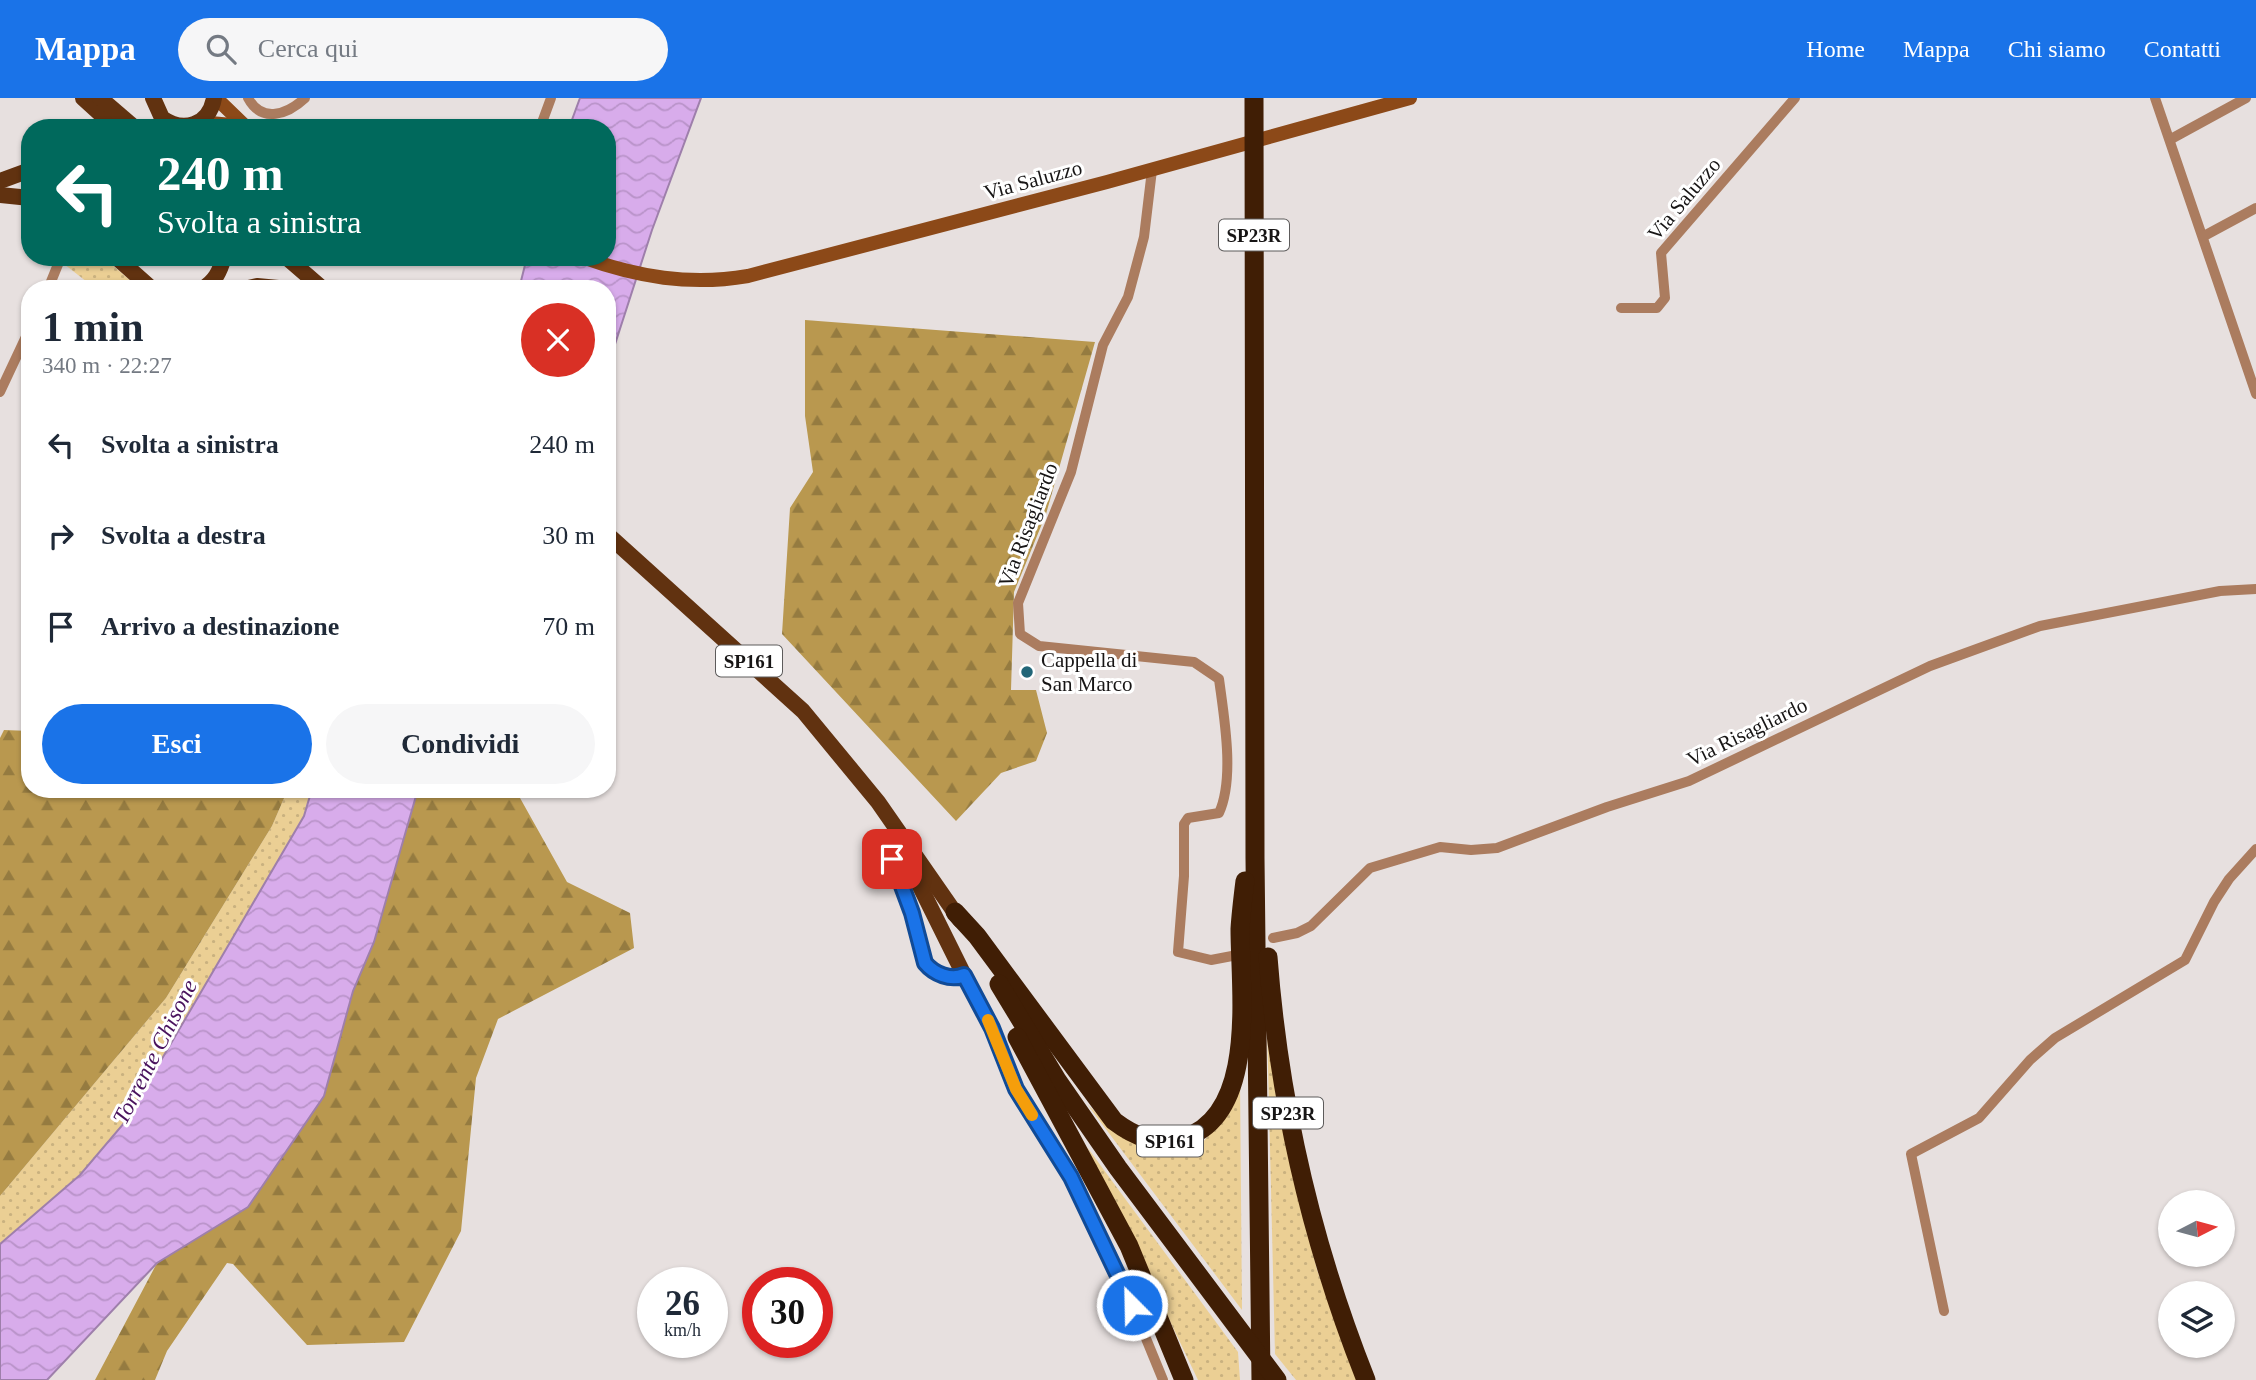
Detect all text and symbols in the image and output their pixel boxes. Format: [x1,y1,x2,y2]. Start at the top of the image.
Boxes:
search box [178,18,668,81]
icon: search [202,30,240,68]
text: Mappa [35,31,136,67]
text: Cerca qui [258,34,358,63]
text: Home [1806,36,1865,62]
text: Mappa [1903,36,1970,62]
text: Chi siamo [2008,36,2106,62]
text: Contatti [2144,36,2221,62]
text: 240 m [157,146,284,201]
icon: left [42,147,133,238]
street label: Via Saluzzo [1642,153,1726,245]
street label: Via Saluzzo [981,155,1085,205]
text: Svolta a sinistra [157,204,361,240]
road number: SP23R [1219,220,1289,251]
button: close [521,303,595,377]
text: 1 min [42,304,144,350]
text: 340 m · 22:27 [42,353,172,378]
icon: left [42,426,80,464]
text: Svolta a sinistra [101,430,279,459]
text: 240 m [529,430,595,459]
street label: Via Risagliardo [993,459,1063,591]
icon: right [42,517,80,555]
text: Svolta a destra [101,521,266,550]
text: 30 m [542,521,595,550]
icon: arrive [42,608,80,646]
text: Arrivo a destinazione [101,612,339,641]
text: 70 m [542,612,595,641]
road number: SP161 [716,646,782,676]
place label: Cappella di San Marco [1041,648,1137,696]
marker: Cappella di San Marco [1019,664,1035,680]
street label: Via Risagliardo [1683,692,1811,772]
button: Esci [42,704,312,784]
button: Condividi [326,704,595,784]
pin [862,829,922,889]
icon: arrive [873,840,911,878]
water label: Torrente Chisone [108,976,202,1128]
road number: SP23R [1253,1098,1323,1128]
road number: SP161 [1137,1126,1203,1156]
north arrow [2158,1190,2235,1267]
map controls [2158,1190,2235,1358]
speed limit sign: 30 [742,1267,833,1358]
position arrow [1095,1268,1169,1342]
button: layers [2158,1281,2235,1358]
text: 26 [665,1284,700,1323]
text: km/h [664,1320,701,1340]

